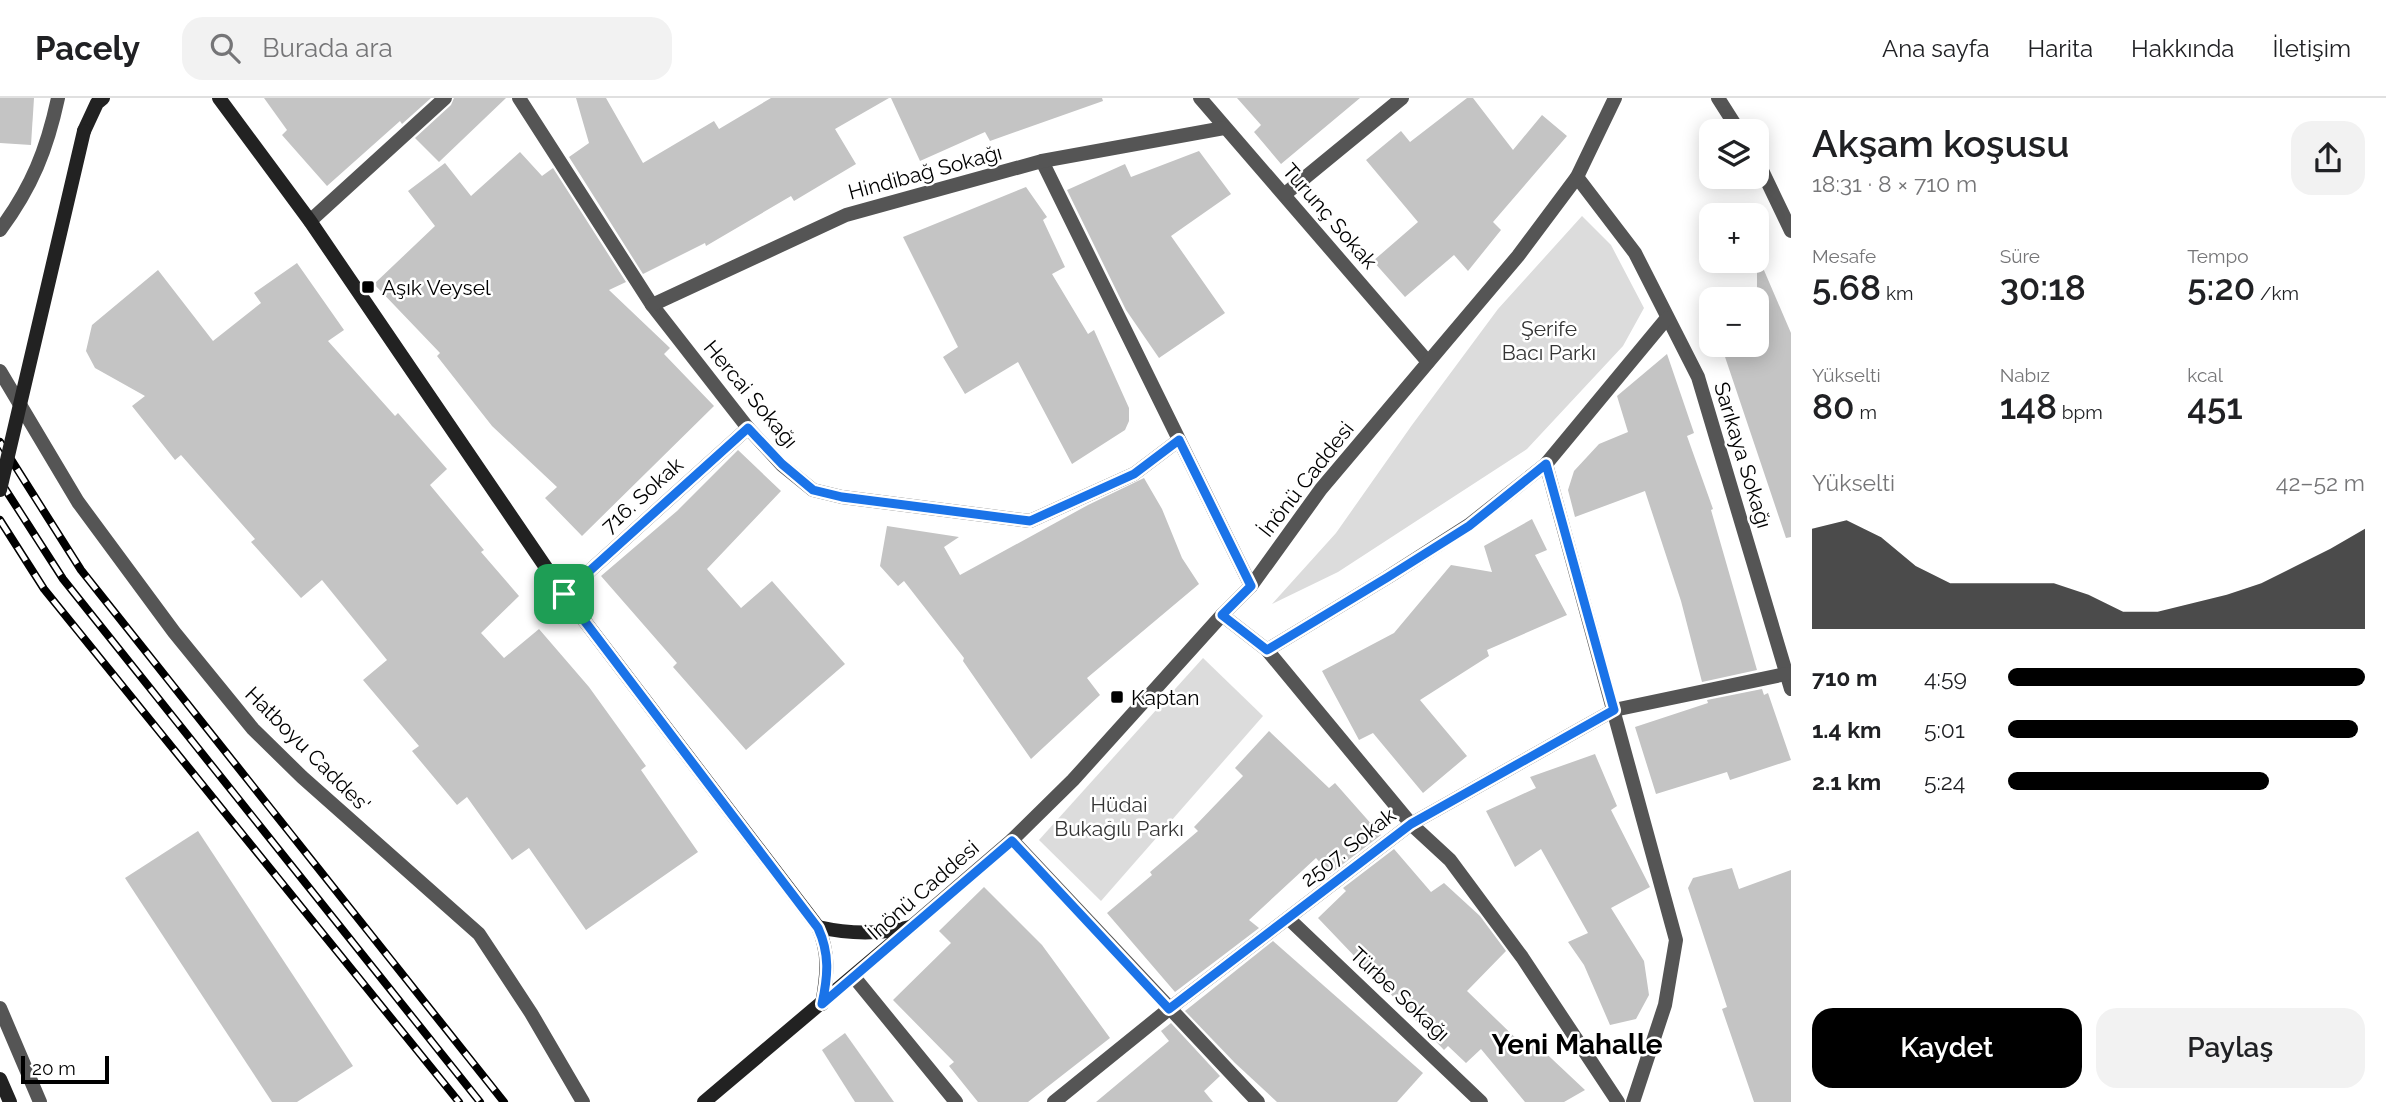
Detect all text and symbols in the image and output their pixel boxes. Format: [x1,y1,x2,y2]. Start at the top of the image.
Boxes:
search box [182,17,672,80]
text: Pacely [35,29,140,68]
icon: search [206,29,244,67]
text: Burada ara [262,33,393,63]
text: Ana sayfa [1882,34,1990,63]
text: Harita [2028,34,2093,63]
text: Hakkında [2131,34,2234,63]
text: İletişim [2272,34,2351,63]
map controls [1699,119,1769,357]
button: layers [1699,119,1769,189]
text: Akşam koşusu [1812,121,2069,166]
button: share [2291,121,2365,195]
street label: Hindibağ Sokağı [845,139,1005,205]
street label: Turunç Sokak [1277,158,1383,274]
text: 18:31 · 8 × 710 m [1812,170,1977,197]
button: + [1699,203,1769,273]
text: Mesafe [1812,245,1876,267]
text: Süre [2000,245,2040,267]
text: Tempo [2187,245,2248,267]
text: 5.68 [1812,267,1881,308]
text: 30:18 [2000,267,2086,308]
text: 5:20 [2187,267,2255,308]
place label: Aşık Veysel [382,275,491,300]
marker: Aşık Veysel [360,279,376,295]
text: km [1881,282,1913,304]
text: /km [2255,282,2299,304]
button: − [1699,287,1769,357]
park label: Şerife Bacı Parkı [1502,316,1596,365]
street label: Hercai Sokağı [699,335,803,453]
text: Yükselti [1812,364,1881,386]
text: Nabız [2000,364,2050,386]
text: kcal [2187,364,2223,386]
street label: Sarıkaya Sokağı [1709,379,1777,531]
text: 80 [1812,386,1855,427]
text: 148 [2000,386,2057,427]
text: 451 [2187,386,2243,427]
text: m [1855,401,1877,423]
text: bpm [2057,401,2103,423]
street label: İnönü Caddesi [1253,417,1359,541]
street label: 716. Sokak [596,452,688,538]
text: Yükselti [1812,469,1895,496]
text: 42–52 m [2276,469,2365,496]
pin [534,564,594,624]
icon: arrive [545,575,583,613]
text: 710 m [1812,664,1877,691]
text: 4:59 [1924,664,1967,691]
street label: Hatboyu Caddes' [240,681,376,817]
place label: Kaptan [1131,685,1199,710]
marker: Kaptan [1109,689,1125,705]
text: 1.4 km [1812,716,1881,743]
text: 5:01 [1924,716,1965,743]
text: 2.1 km [1812,768,1881,795]
text: 5:24 [1924,768,1965,795]
park label: Hüdai Bukağılı Parkı [1054,792,1184,841]
street label: 2507. Sokak [1296,802,1400,892]
street label: İnönü Caddesi [862,835,984,945]
street label: Türbe Sokağı [1345,942,1455,1046]
button: Kaydet [1812,1008,2082,1088]
button: Paylaş [2096,1008,2365,1088]
district label: Yeni Mahalle [1491,1028,1663,1061]
scale bar [21,1053,108,1085]
text: 20 m [32,1057,76,1079]

